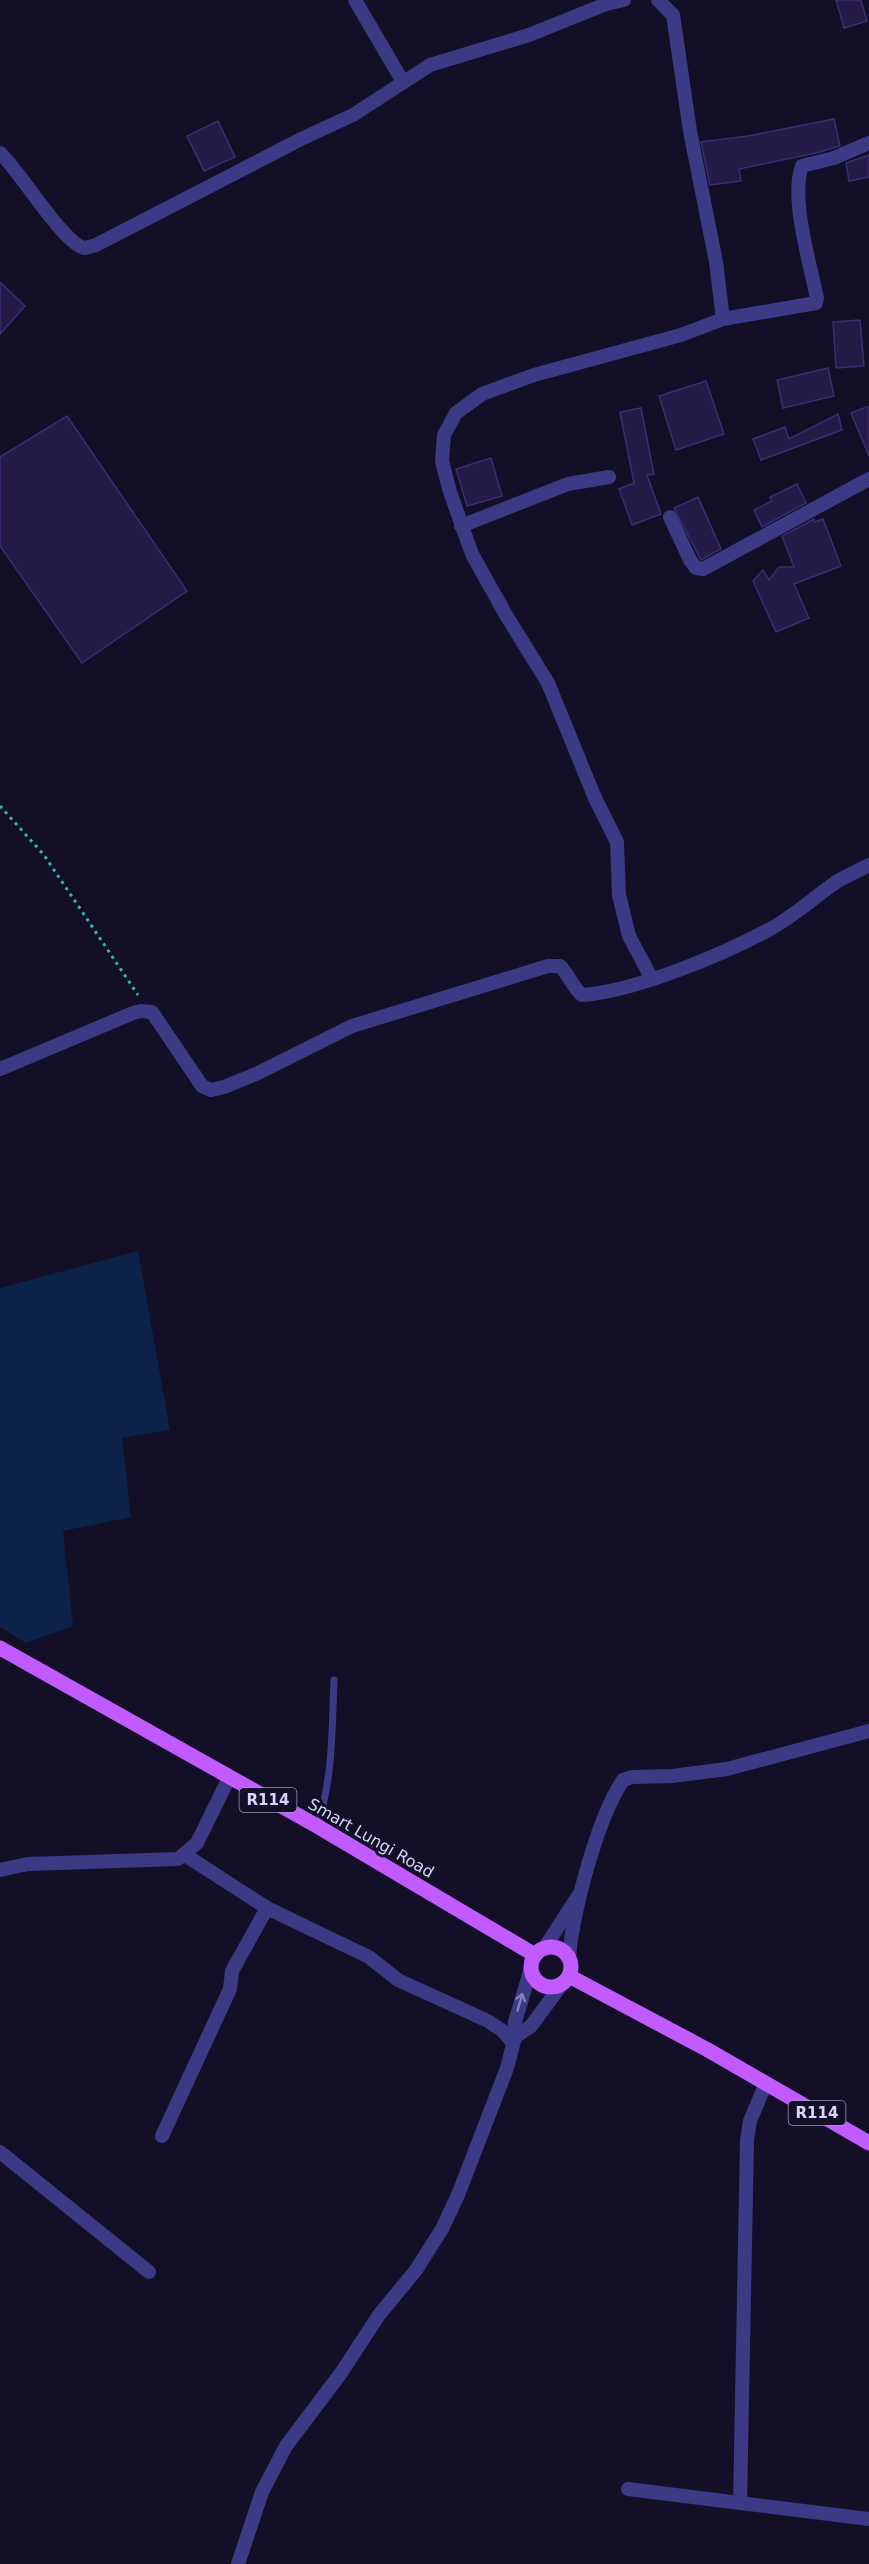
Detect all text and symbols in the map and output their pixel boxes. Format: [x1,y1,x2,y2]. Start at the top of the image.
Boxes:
road number: R114 [240,1788,296,1812]
street label: Smart Lungi Road [305,1794,437,1882]
one-way arrow [515,1993,526,2012]
road number: R114 [788,2101,846,2125]

